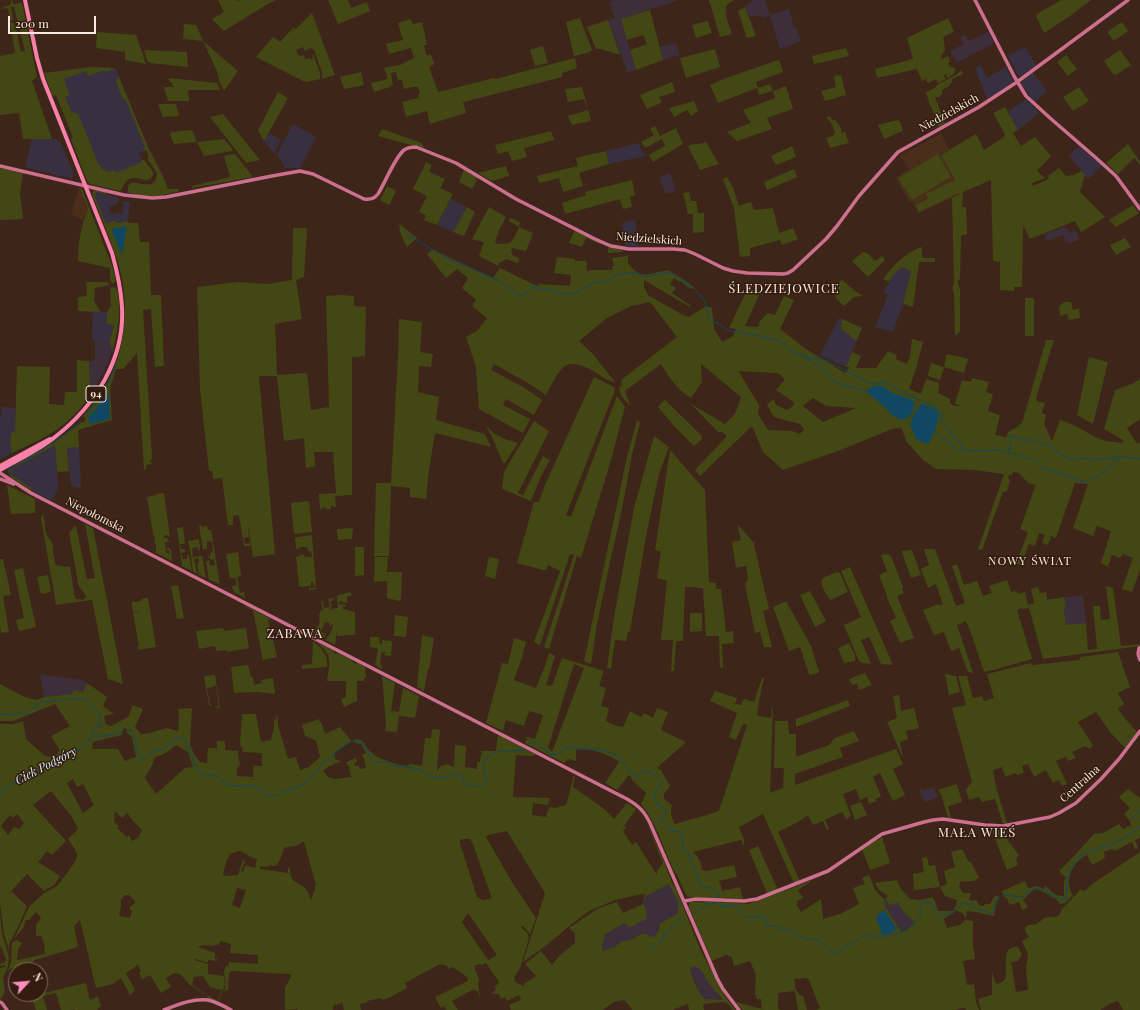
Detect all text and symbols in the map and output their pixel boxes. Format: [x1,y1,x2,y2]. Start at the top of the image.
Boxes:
scale bar [10,8,98,34]
text: 200 m [15,15,49,31]
street label: Niedzielskich [917,91,981,135]
street label: Niedzielskich [616,230,682,248]
district label: ŚLEDZIEJOWICE [728,281,840,297]
road number: 94 [86,386,106,402]
street label: Niepołomska [64,495,126,535]
district label: NOWY ŚWIAT [988,554,1072,568]
district label: ZABAWA [267,626,323,642]
water label: Ciek Podgóry [13,744,79,788]
street label: Centralna [1057,763,1103,805]
district label: MAŁA WIEŚ [938,825,1016,841]
north arrow [8,962,48,1002]
text: N [30,970,47,984]

